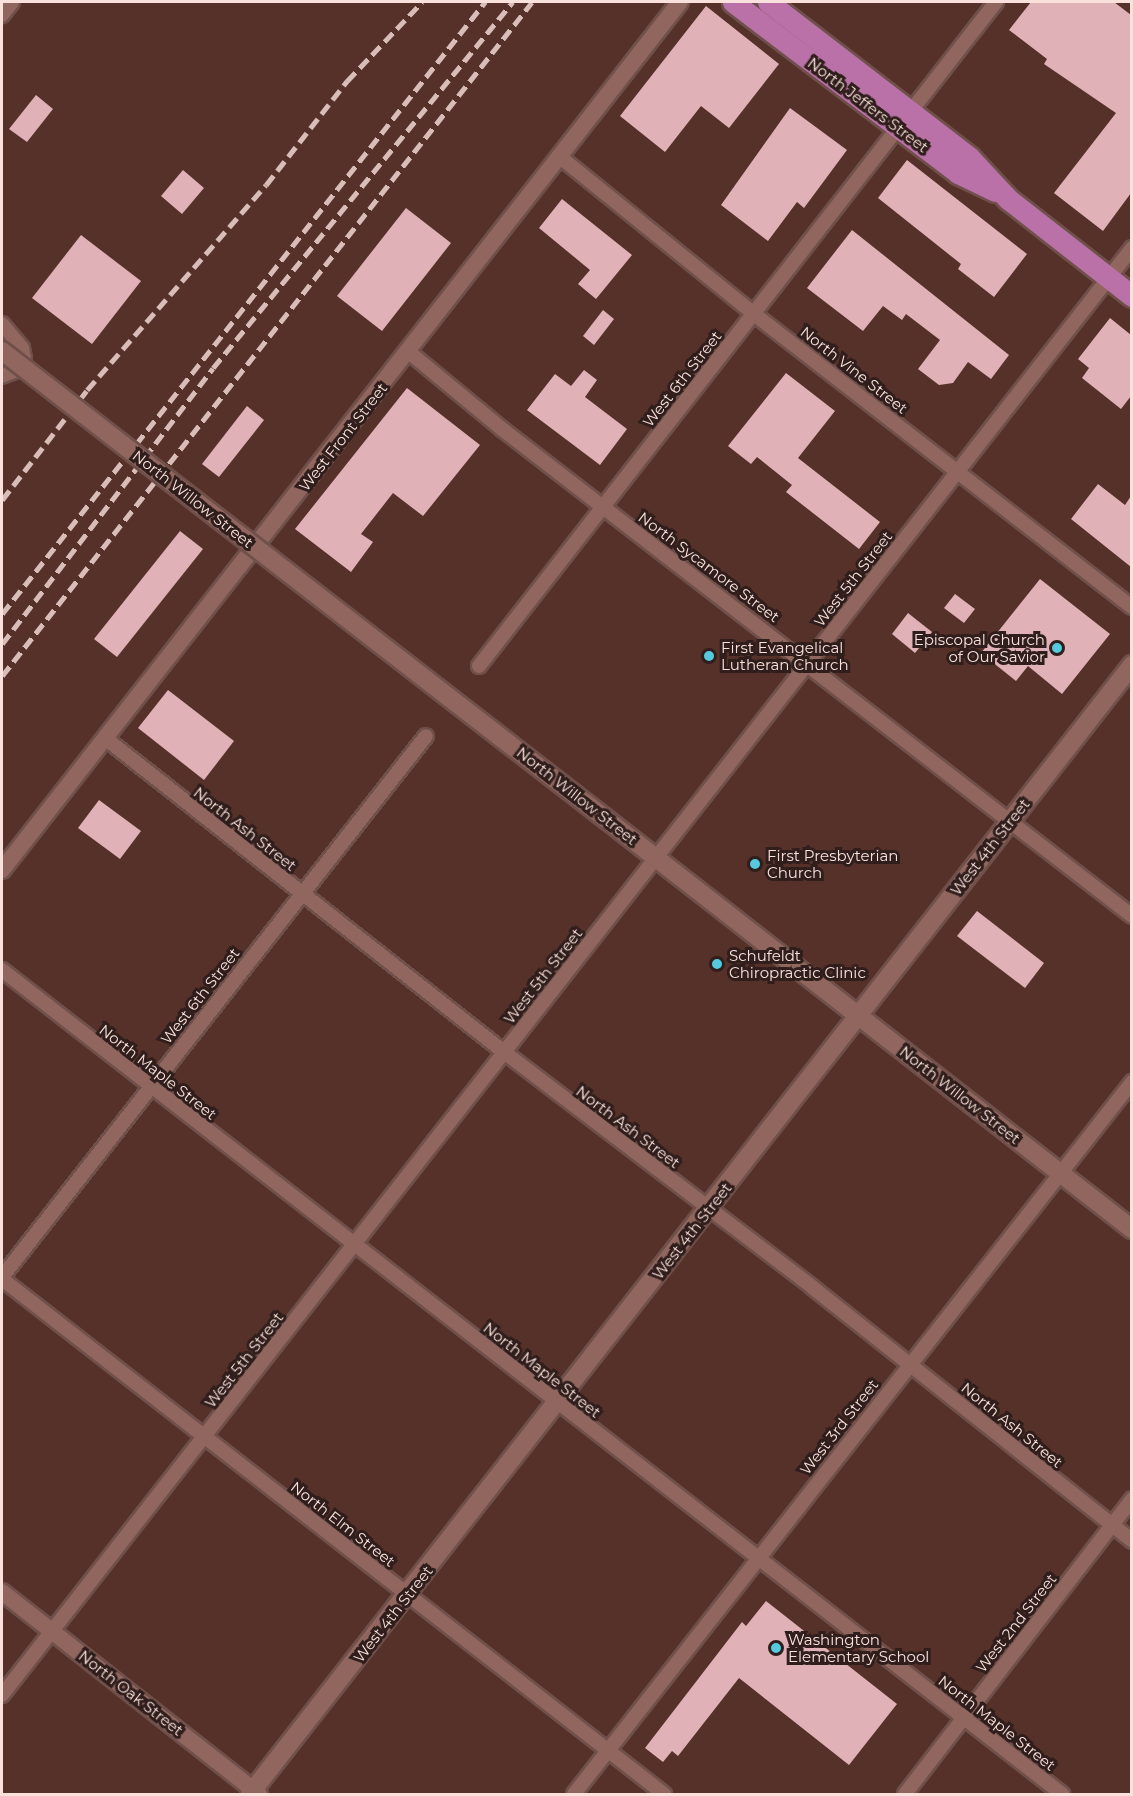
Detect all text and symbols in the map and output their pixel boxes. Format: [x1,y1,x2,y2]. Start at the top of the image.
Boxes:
street label: North Jeffers Street [804,54,932,156]
street label: North Vine Street [797,323,911,417]
street label: West 6th Street [639,327,725,431]
street label: West Front Street [295,379,391,495]
street label: North Willow Street [129,446,257,552]
street label: North Sycamore Street [635,508,783,626]
street label: West 5th Street [810,528,896,630]
place label: Episcopal Church of Our Savior [914,630,1045,665]
place label: First Evangelical Lutheran Church [721,638,849,673]
marker: Episcopal Church of Our Savior [1050,641,1064,655]
marker: First Evangelical Lutheran Church [702,649,716,663]
street label: North Willow Street [513,743,641,849]
street label: North Ash Street [190,783,300,875]
street label: West 4th Street [947,795,1033,899]
place label: First Presbyterian Church [767,846,898,881]
marker: First Presbyterian Church [748,857,762,871]
street label: West 5th Street [500,925,586,1027]
street label: West 6th Street [157,944,243,1048]
place label: Schufeldt Chiropractic Clinic [729,946,866,981]
marker: Schufeldt Chiropractic Clinic [710,957,724,971]
street label: North Maple Street [96,1021,220,1123]
street label: North Willow Street [896,1042,1024,1148]
street label: North Ash Street [573,1082,683,1172]
street label: West 4th Street [649,1179,735,1283]
street label: West 5th Street [201,1309,287,1411]
street label: North Maple Street [480,1319,604,1421]
street label: West 3rd Street [796,1376,882,1478]
street label: North Ash Street [958,1379,1066,1471]
street label: North Elm Street [287,1478,399,1570]
street label: West 4th Street [350,1562,436,1666]
street label: West 2nd Street [972,1570,1060,1676]
place label: Washington Elementary School [788,1630,929,1665]
marker: Washington Elementary School [769,1641,783,1655]
street label: North Oak Street [75,1647,187,1739]
street label: North Maple Street [935,1672,1059,1774]

